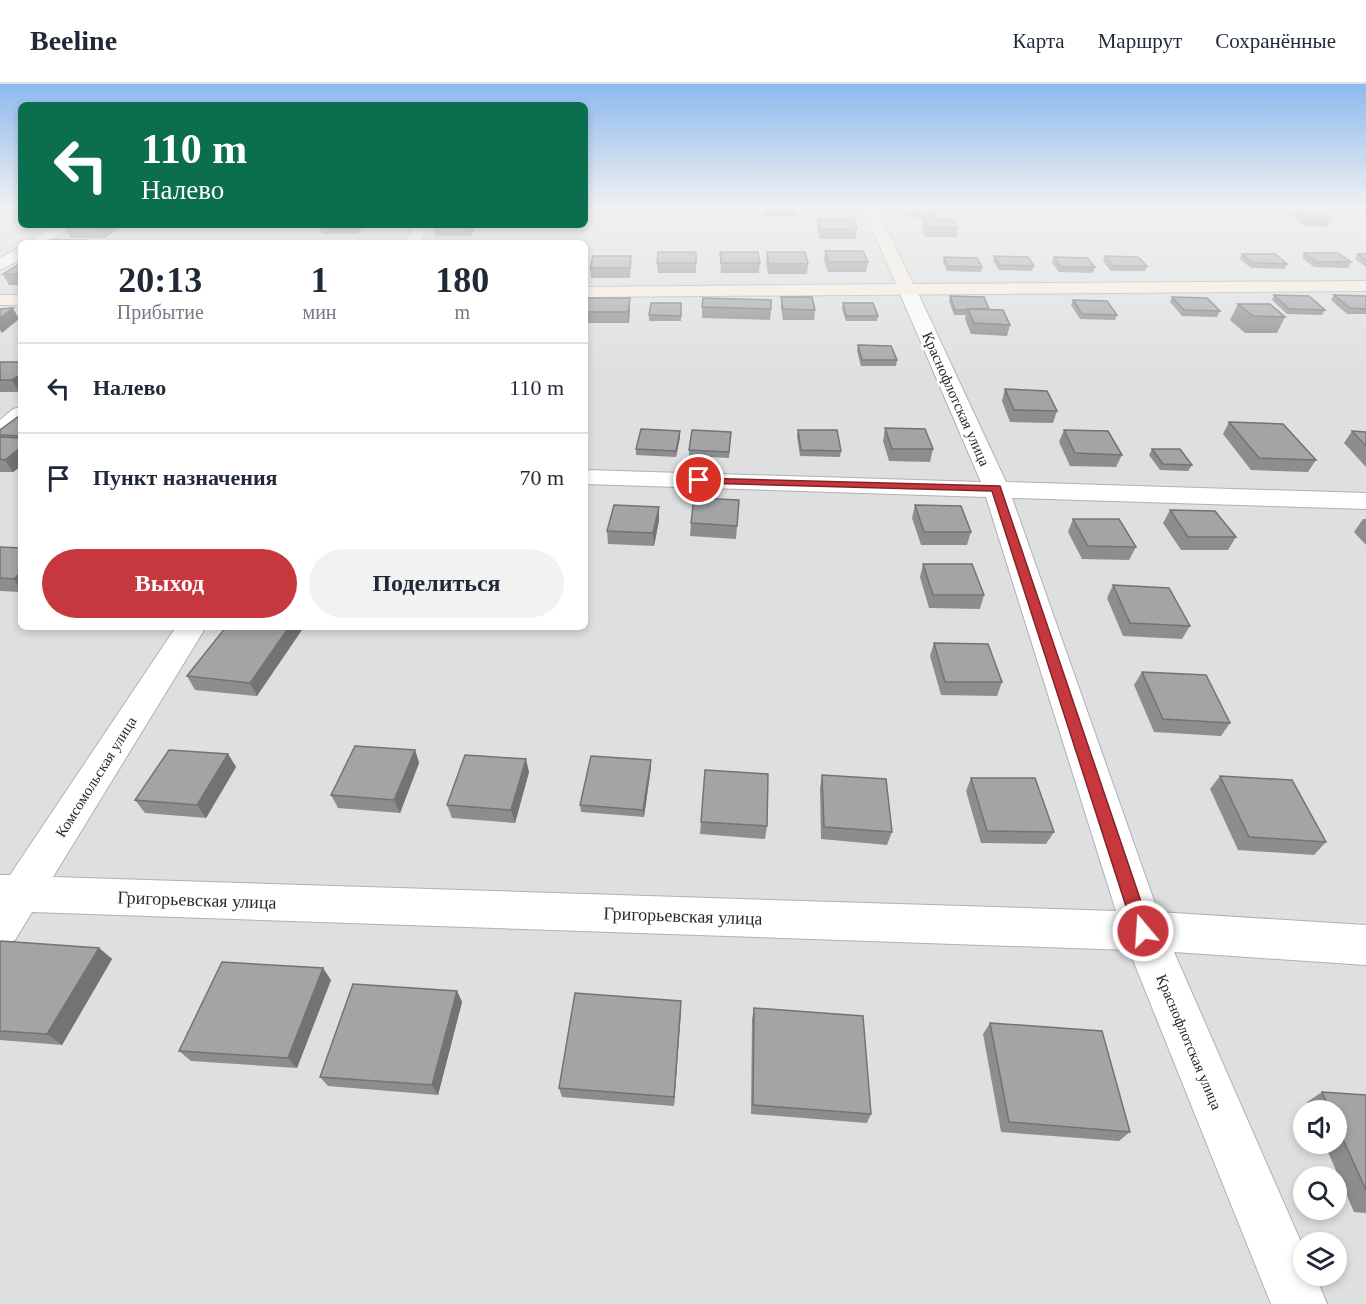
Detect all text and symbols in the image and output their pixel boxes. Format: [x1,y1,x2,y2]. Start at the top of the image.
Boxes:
text: Beeline [30,25,117,56]
text: Карта [1013,29,1065,53]
text: Маршрут [1098,29,1182,53]
text: Сохранённые [1215,29,1336,53]
icon: left [42,126,120,204]
text: 110 m [141,126,247,172]
text: Налево [141,175,224,205]
text: 20:13 [118,260,202,300]
text: 1 [311,260,329,300]
text: 180 [435,260,489,300]
text: Прибытие [117,301,204,323]
text: мин [303,301,337,323]
text: m [454,301,470,323]
street label: Краснофлотская улица [919,329,993,469]
icon: left [42,372,75,405]
text: Налево [93,375,166,400]
text: 110 m [509,375,564,400]
pin [673,454,724,505]
icon: arrive [42,462,75,495]
icon: arrive [682,463,715,496]
text: Пункт назначения [93,465,278,490]
text: 70 m [519,465,564,490]
button: Выход [42,549,297,618]
button: Поделиться [309,549,564,618]
street label: Комсомольская улица [52,714,140,840]
street label: Григорьевская улица [117,887,277,913]
position arrow [1111,899,1175,963]
street label: Григорьевская улица [603,903,763,929]
street label: Краснофлотская улица [1153,972,1225,1112]
map controls [1293,1100,1347,1286]
button: sound [1293,1100,1347,1154]
button: search [1293,1166,1347,1220]
button: layers [1293,1232,1347,1286]

